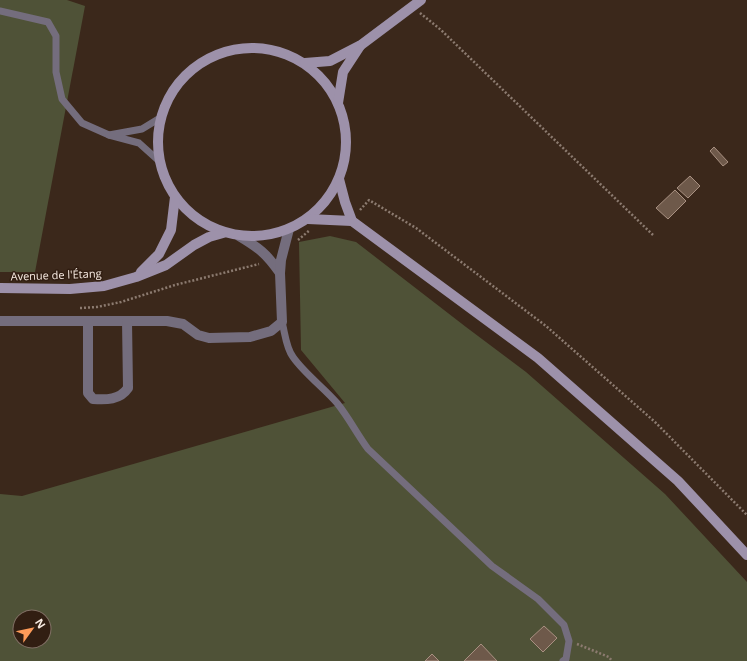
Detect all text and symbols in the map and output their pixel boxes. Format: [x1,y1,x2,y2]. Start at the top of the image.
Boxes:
street label: Avenue de l'Étang [10,265,102,284]
north arrow [12,609,52,649]
text: N [32,615,50,631]

